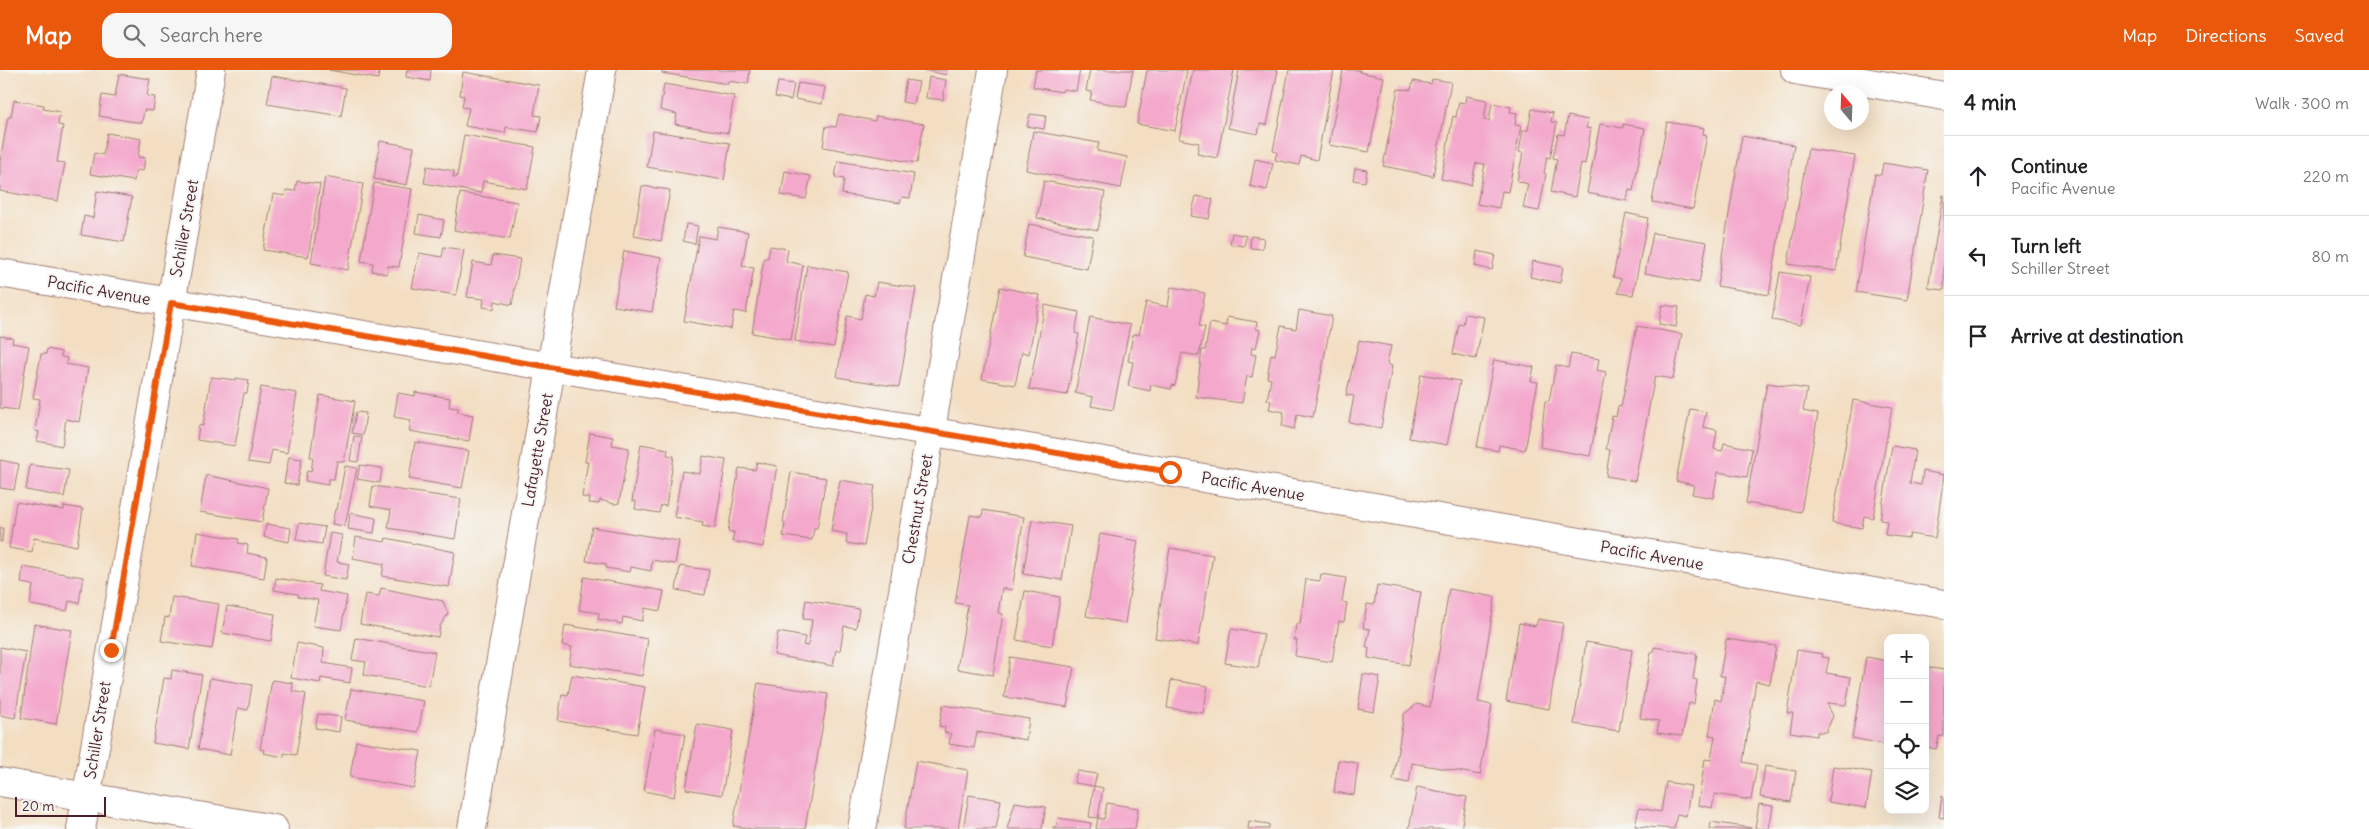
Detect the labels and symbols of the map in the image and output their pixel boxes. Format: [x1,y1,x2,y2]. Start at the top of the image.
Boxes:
north arrow [1824,85,1869,130]
street label: Schiller Street [166,177,203,278]
street label: Pacific Avenue [46,271,152,309]
street label: Lafayette Street [517,391,557,508]
street label: Chestnut Street [897,452,937,566]
route start [1159,461,1182,484]
street label: Pacific Avenue [1200,467,1306,505]
street label: Pacific Avenue [1599,536,1705,574]
route end [100,639,123,662]
street label: Schiller Street [79,679,115,780]
scale bar [15,794,106,817]

